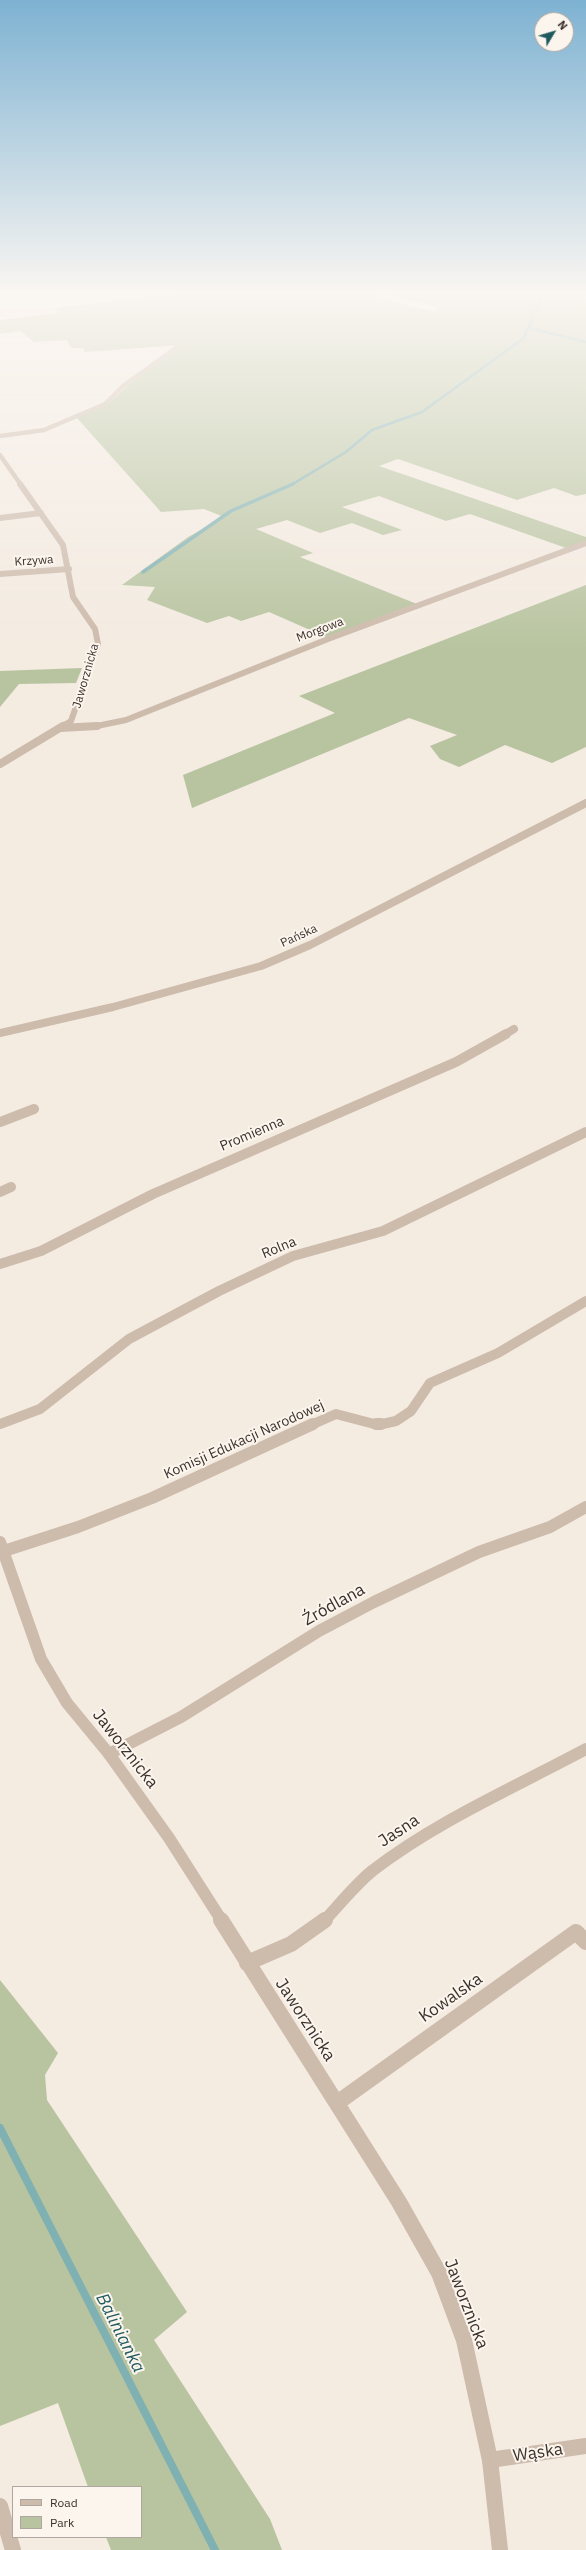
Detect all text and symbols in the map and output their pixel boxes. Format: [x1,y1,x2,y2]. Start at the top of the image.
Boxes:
north arrow [534,12,574,52]
text: N [555,18,571,33]
street label: Krzywa [14,552,54,570]
street label: Morgowa [295,614,345,646]
street label: Jaworznicka [70,642,102,710]
street label: Pańska [278,921,320,951]
street label: Promienna [217,1113,287,1155]
street label: Rolna [259,1234,299,1262]
street label: Komisji Edukacji Narodowej [161,1397,327,1483]
street label: Źródlana [299,1580,369,1630]
street label: Jaworznicka [88,1705,162,1793]
street label: Jasna [375,1810,423,1852]
street label: Kowalska [415,1969,487,2027]
street label: Jaworznicka [271,1975,339,2065]
street label: Jaworznicka [440,2256,492,2352]
water label: Balinianka [91,2290,149,2376]
street label: Wąska [512,2439,564,2467]
legend [12,2486,142,2538]
text: Road [50,2495,78,2510]
text: Park [50,2515,74,2530]

